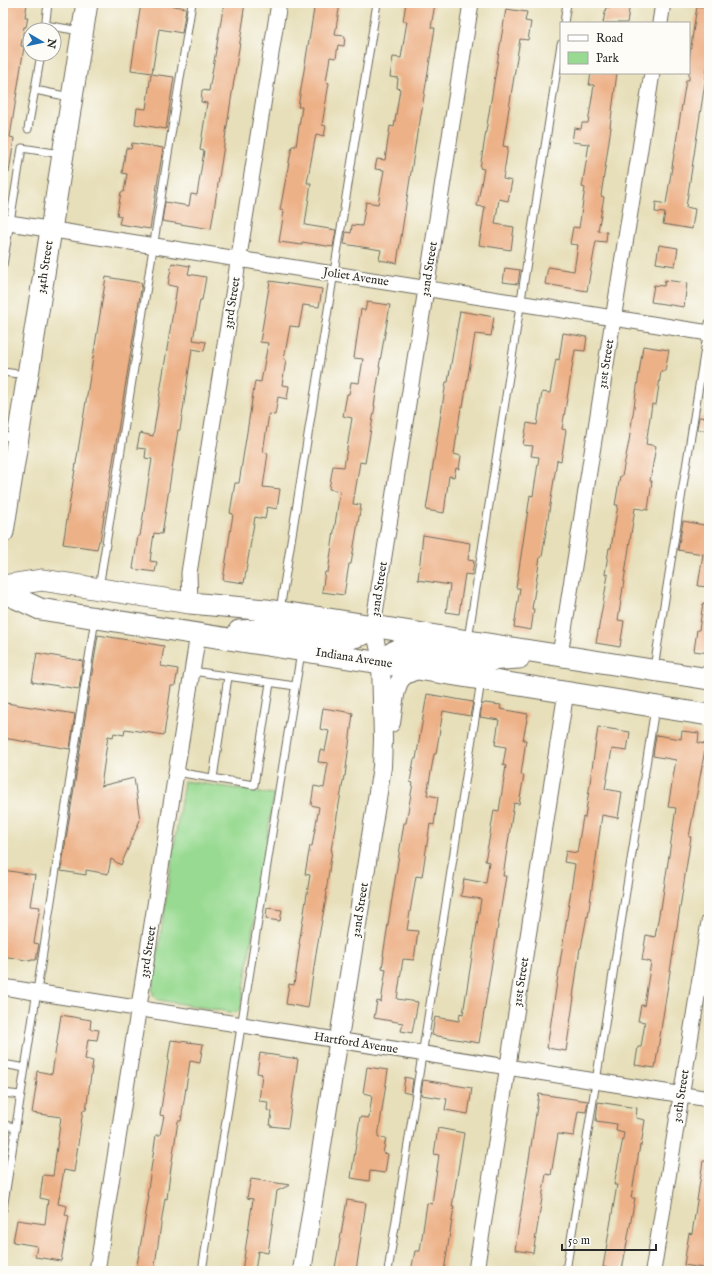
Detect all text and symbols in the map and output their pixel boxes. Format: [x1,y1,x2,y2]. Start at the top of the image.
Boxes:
north arrow [22,22,62,62]
legend [560,22,690,74]
text: Road [596,31,624,46]
text: N [43,37,59,50]
text: Park [596,51,619,66]
street label: 34th Street [33,239,57,295]
street label: 32nd Street [417,240,441,298]
street label: Joliet Avenue [320,264,390,291]
street label: 33rd Street [221,276,243,330]
street label: 31st Street [595,338,617,390]
street label: 32nd Street [367,560,391,618]
street label: Indiana Avenue [315,645,394,672]
street label: 32nd Street [348,881,372,939]
street label: 33rd Street [137,925,159,979]
street label: 31st Street [510,956,532,1008]
street label: Hartford Avenue [313,1029,400,1057]
street label: 30th Street [669,1068,693,1124]
scale bar [562,1226,656,1252]
text: 50 m [568,1233,590,1248]

